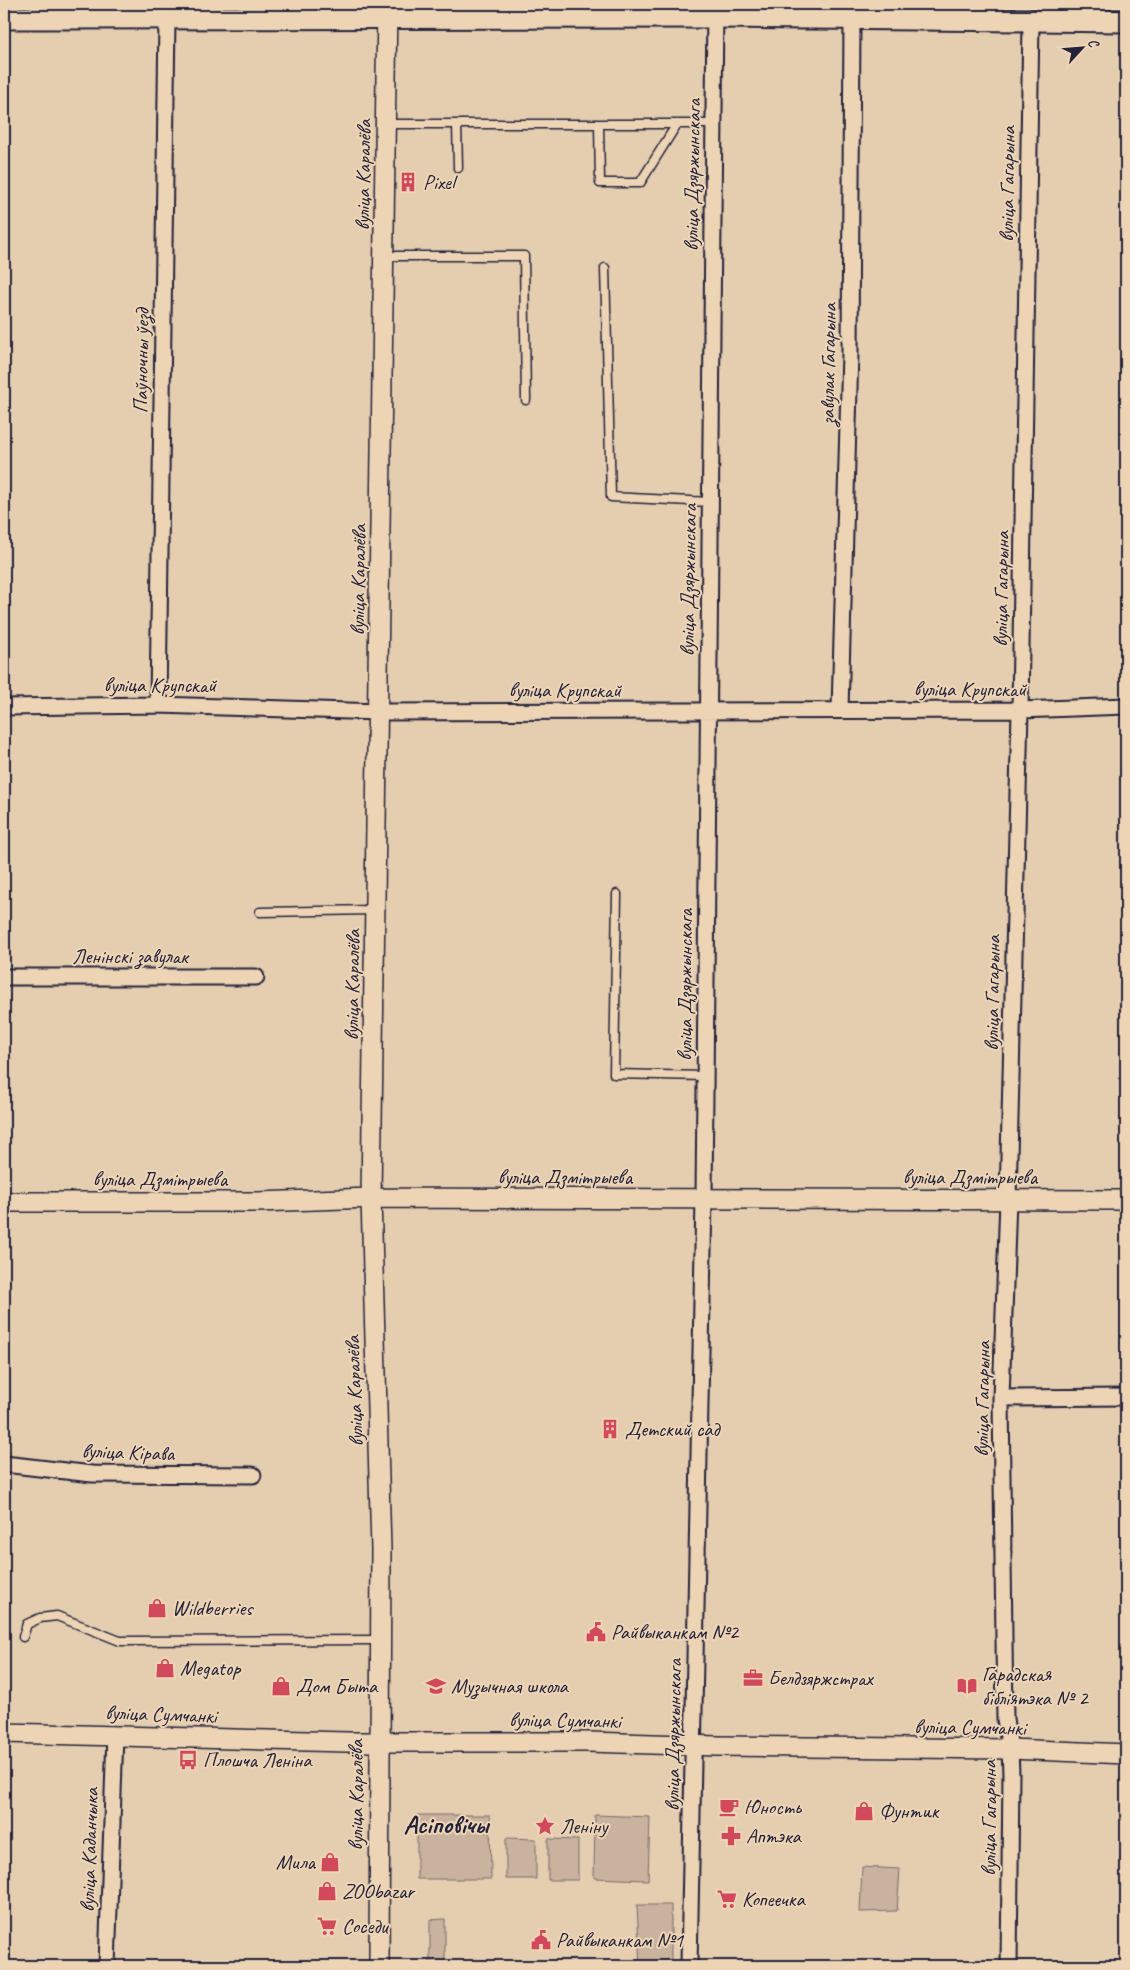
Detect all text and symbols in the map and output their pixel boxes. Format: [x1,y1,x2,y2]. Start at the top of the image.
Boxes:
north arrow [1058,22,1108,72]
text: С [1084,36,1103,51]
street label: вуліца Дзяржынскага [678,97,706,251]
street label: вуліца Каралёва [349,117,377,231]
street label: вуліца Гагарына [993,124,1021,242]
place label: Pixel [423,169,458,195]
building icon: Pixel [397,171,419,193]
street label: завулак Гагарына [814,301,843,428]
street label: Паўночны ўезд [127,306,156,414]
street label: вуліца Дзяржынскага [674,502,702,656]
street label: вуліца Каралёва [344,522,372,636]
street label: вуліца Гагарына [987,529,1015,647]
street label: вуліца Крупскай [104,672,217,698]
street label: вуліца Крупскай [914,676,1027,702]
street label: вуліца Крупскай [509,677,622,703]
street label: вуліца Дзяржынскага [672,907,698,1061]
street label: вуліца Каралёва [338,927,366,1041]
street label: вуліца Гагарына [978,933,1006,1051]
street label: Ленінскі завулак [72,943,190,970]
street label: вуліца Дзмітрыева [498,1164,634,1190]
street label: вуліца Дзмітрыева [903,1164,1039,1190]
street label: вуліца Дзмітрыева [93,1166,229,1192]
street label: вуліца Каралёва [339,1333,369,1447]
street label: вуліца Гагарына [968,1339,996,1457]
place label: Детский сад [625,1416,722,1442]
building icon: Детский сад [599,1418,621,1440]
street label: вуліца Кірава [81,1437,176,1467]
place label: Wildberries [172,1595,254,1621]
shop icon: Wildberries [146,1597,168,1619]
place label: Райвыканкам №2 [611,1619,740,1645]
public building icon: Райвыканкам №2 [585,1621,607,1643]
place label: Megatop [180,1655,242,1681]
shop icon: Megatop [154,1657,176,1679]
street label: вуліца Дзяржынскага [659,1657,687,1811]
place label: Гарадская бібліятэка № 2 [982,1661,1089,1711]
place label: Белдзяржстрах [768,1665,875,1691]
office icon: Белдзяржстрах [742,1667,764,1689]
place label: Дом Быта [296,1673,379,1699]
place label: Музычная школа [451,1673,569,1700]
shop icon: Дом Быта [270,1675,292,1697]
school or university icon: Музычная школа [425,1675,447,1697]
library icon: Гарадская бібліятэка № 2 [956,1675,978,1697]
street label: вуліца Сумчанкі [105,1699,220,1729]
street label: вуліца Сумчанкі [509,1706,624,1734]
street label: вуліца Сумчанкі [914,1713,1029,1741]
street label: вуліца Каралёва [343,1738,369,1850]
place label: Плошча Леніна [203,1747,313,1773]
bus stop icon: Плошча Леніна [177,1749,199,1771]
street label: вуліца Гагарына [976,1758,1002,1876]
street label: вуліца Каданчыка [74,1786,104,1913]
place label: Юность [744,1794,802,1820]
cafe icon: Юность [718,1796,740,1818]
place label: Фунтик [879,1798,940,1824]
shop icon: Фунтик [853,1800,875,1822]
district label: Асіповічы [404,1808,491,1841]
place label: Леніну [560,1813,609,1839]
place icon: Леніну [534,1815,556,1837]
place label: Аптэка [746,1823,803,1849]
pharmacy icon: Аптэка [720,1825,742,1847]
place label: Мила [276,1849,317,1875]
shop icon: Мила [319,1851,341,1873]
place label: ZOObazar [342,1878,415,1904]
shop icon: ZOObazar [316,1880,338,1902]
place label: Копеечка [742,1886,806,1912]
supermarket icon: Копеечка [716,1888,738,1910]
place label: Соседи [342,1913,390,1939]
supermarket icon: Соседи [316,1915,338,1937]
place label: Райвыканкам №1 [556,1927,685,1953]
public building icon: Райвыканкам №1 [530,1929,552,1951]

